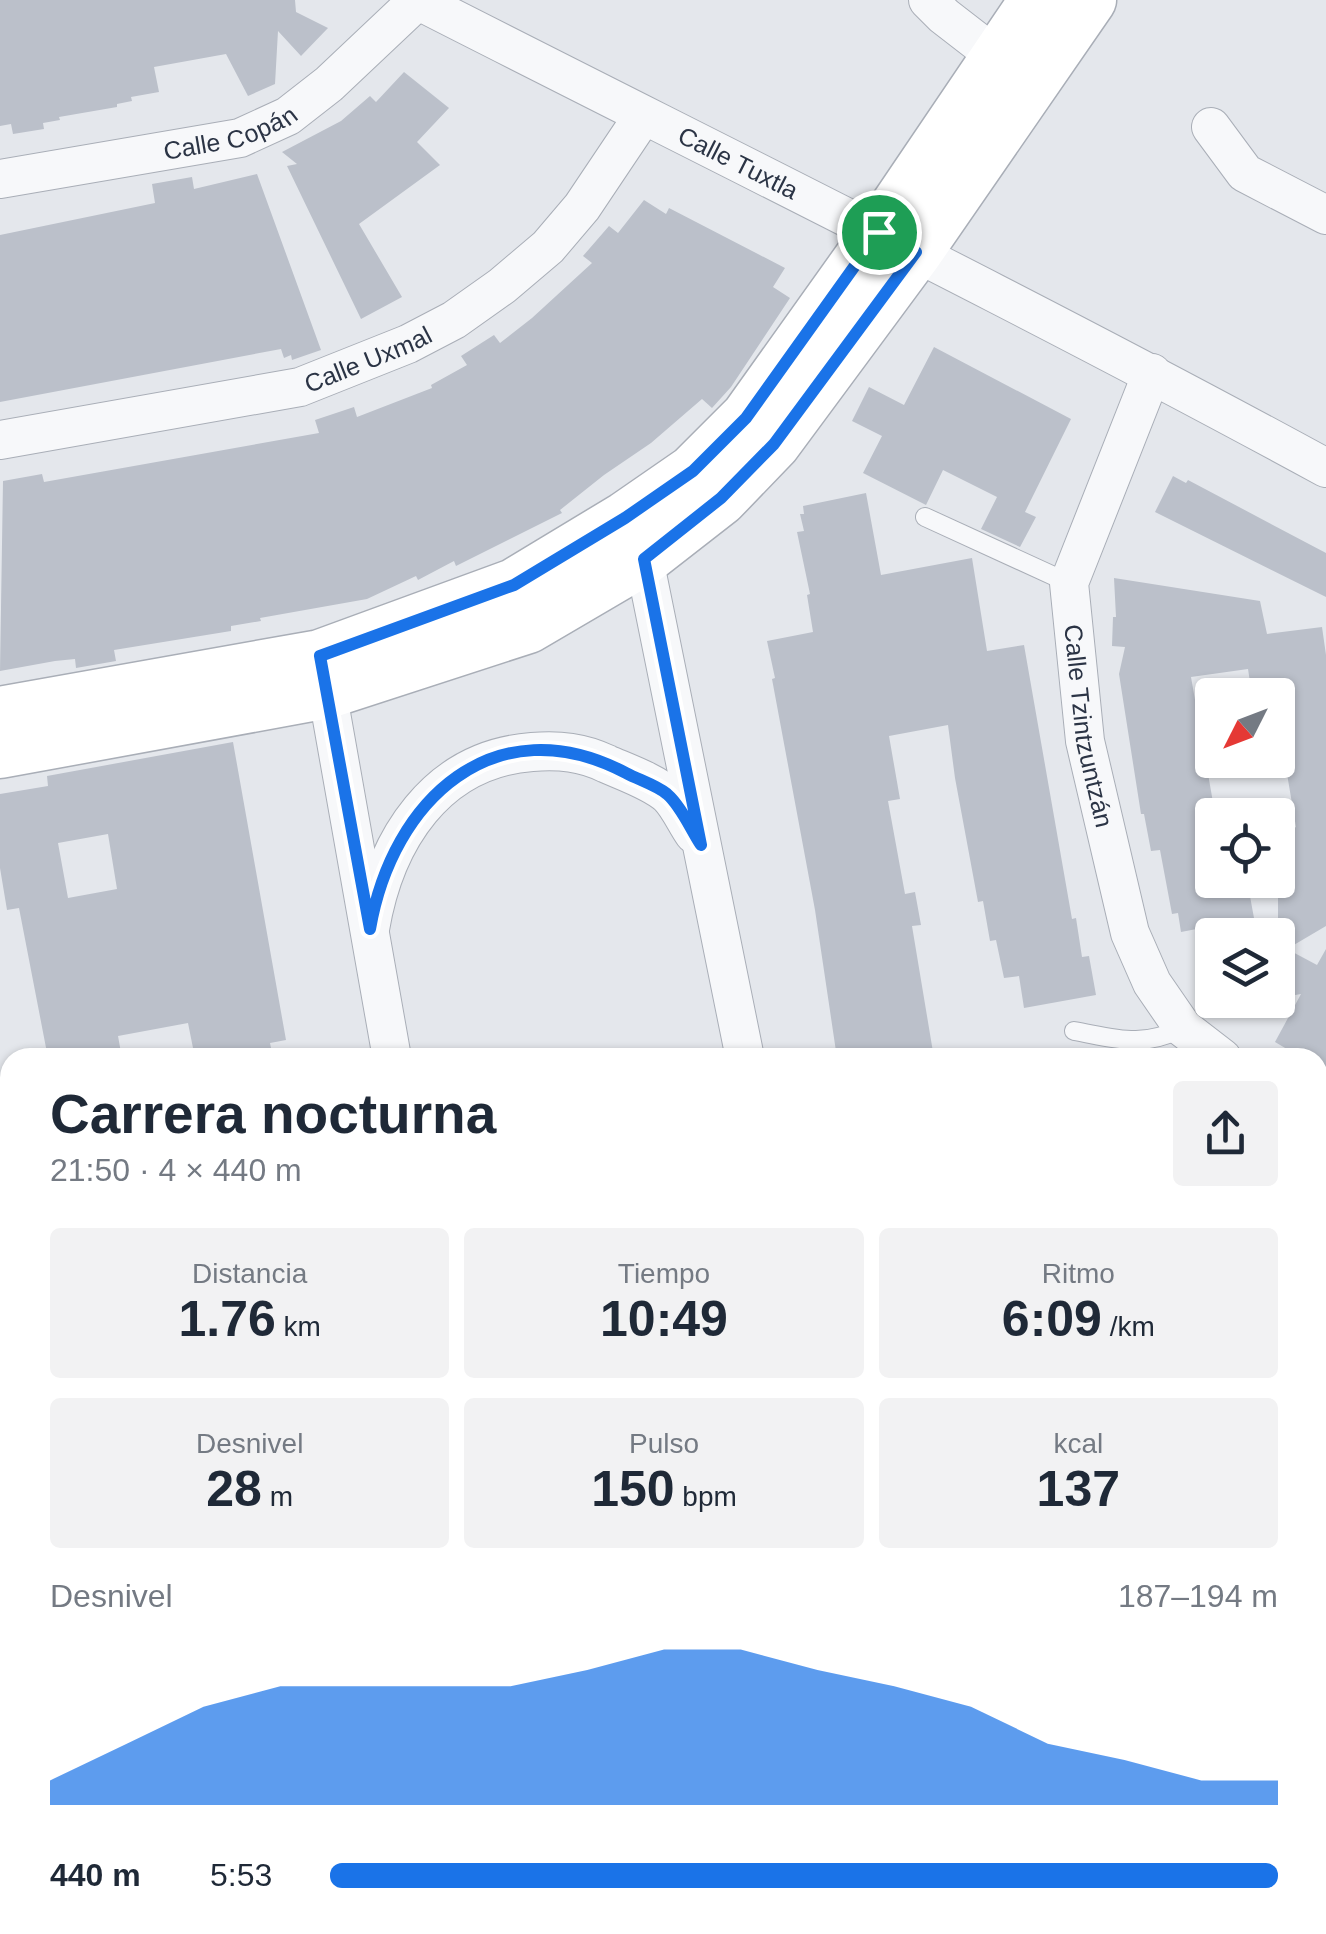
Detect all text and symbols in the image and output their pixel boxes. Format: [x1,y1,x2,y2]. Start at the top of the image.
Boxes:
street label: Calle Copán [161,100,303,165]
street label: Calle Tuxtla [674,121,803,205]
pin [837,190,922,275]
icon: arrive [852,205,907,260]
street label: Calle Uxmal [300,320,436,398]
street label: Calle Tzintzuntzán [1059,623,1119,830]
north arrow [1195,678,1295,778]
map controls [1195,678,1295,1018]
button: locate [1195,798,1295,898]
button: layers [1195,918,1295,1018]
button: share [1173,1081,1278,1186]
text: Carrera nocturna [50,1083,496,1145]
text: 21:50 · 4 × 440 m [50,1152,302,1188]
text: Distancia [192,1258,307,1289]
text: Tiempo [618,1258,710,1289]
text: Ritmo [1042,1258,1115,1289]
text: 1.76 [178,1291,276,1347]
text: 10:49 [600,1291,728,1347]
text: 6:09 [1002,1291,1102,1347]
text: km [276,1311,321,1342]
text: /km [1102,1311,1155,1342]
text: Desnivel [196,1428,303,1459]
text: Pulso [629,1428,699,1459]
text: kcal [1053,1428,1103,1459]
text: 28 [206,1461,262,1517]
text: 150 [591,1461,675,1517]
text: 137 [1037,1461,1120,1517]
text: m [262,1481,293,1512]
text: bpm [675,1481,737,1512]
text: Desnivel [50,1578,173,1614]
text: 187–194 m [1118,1578,1278,1614]
text: 440 m [50,1857,141,1893]
text: 5:53 [210,1857,272,1893]

